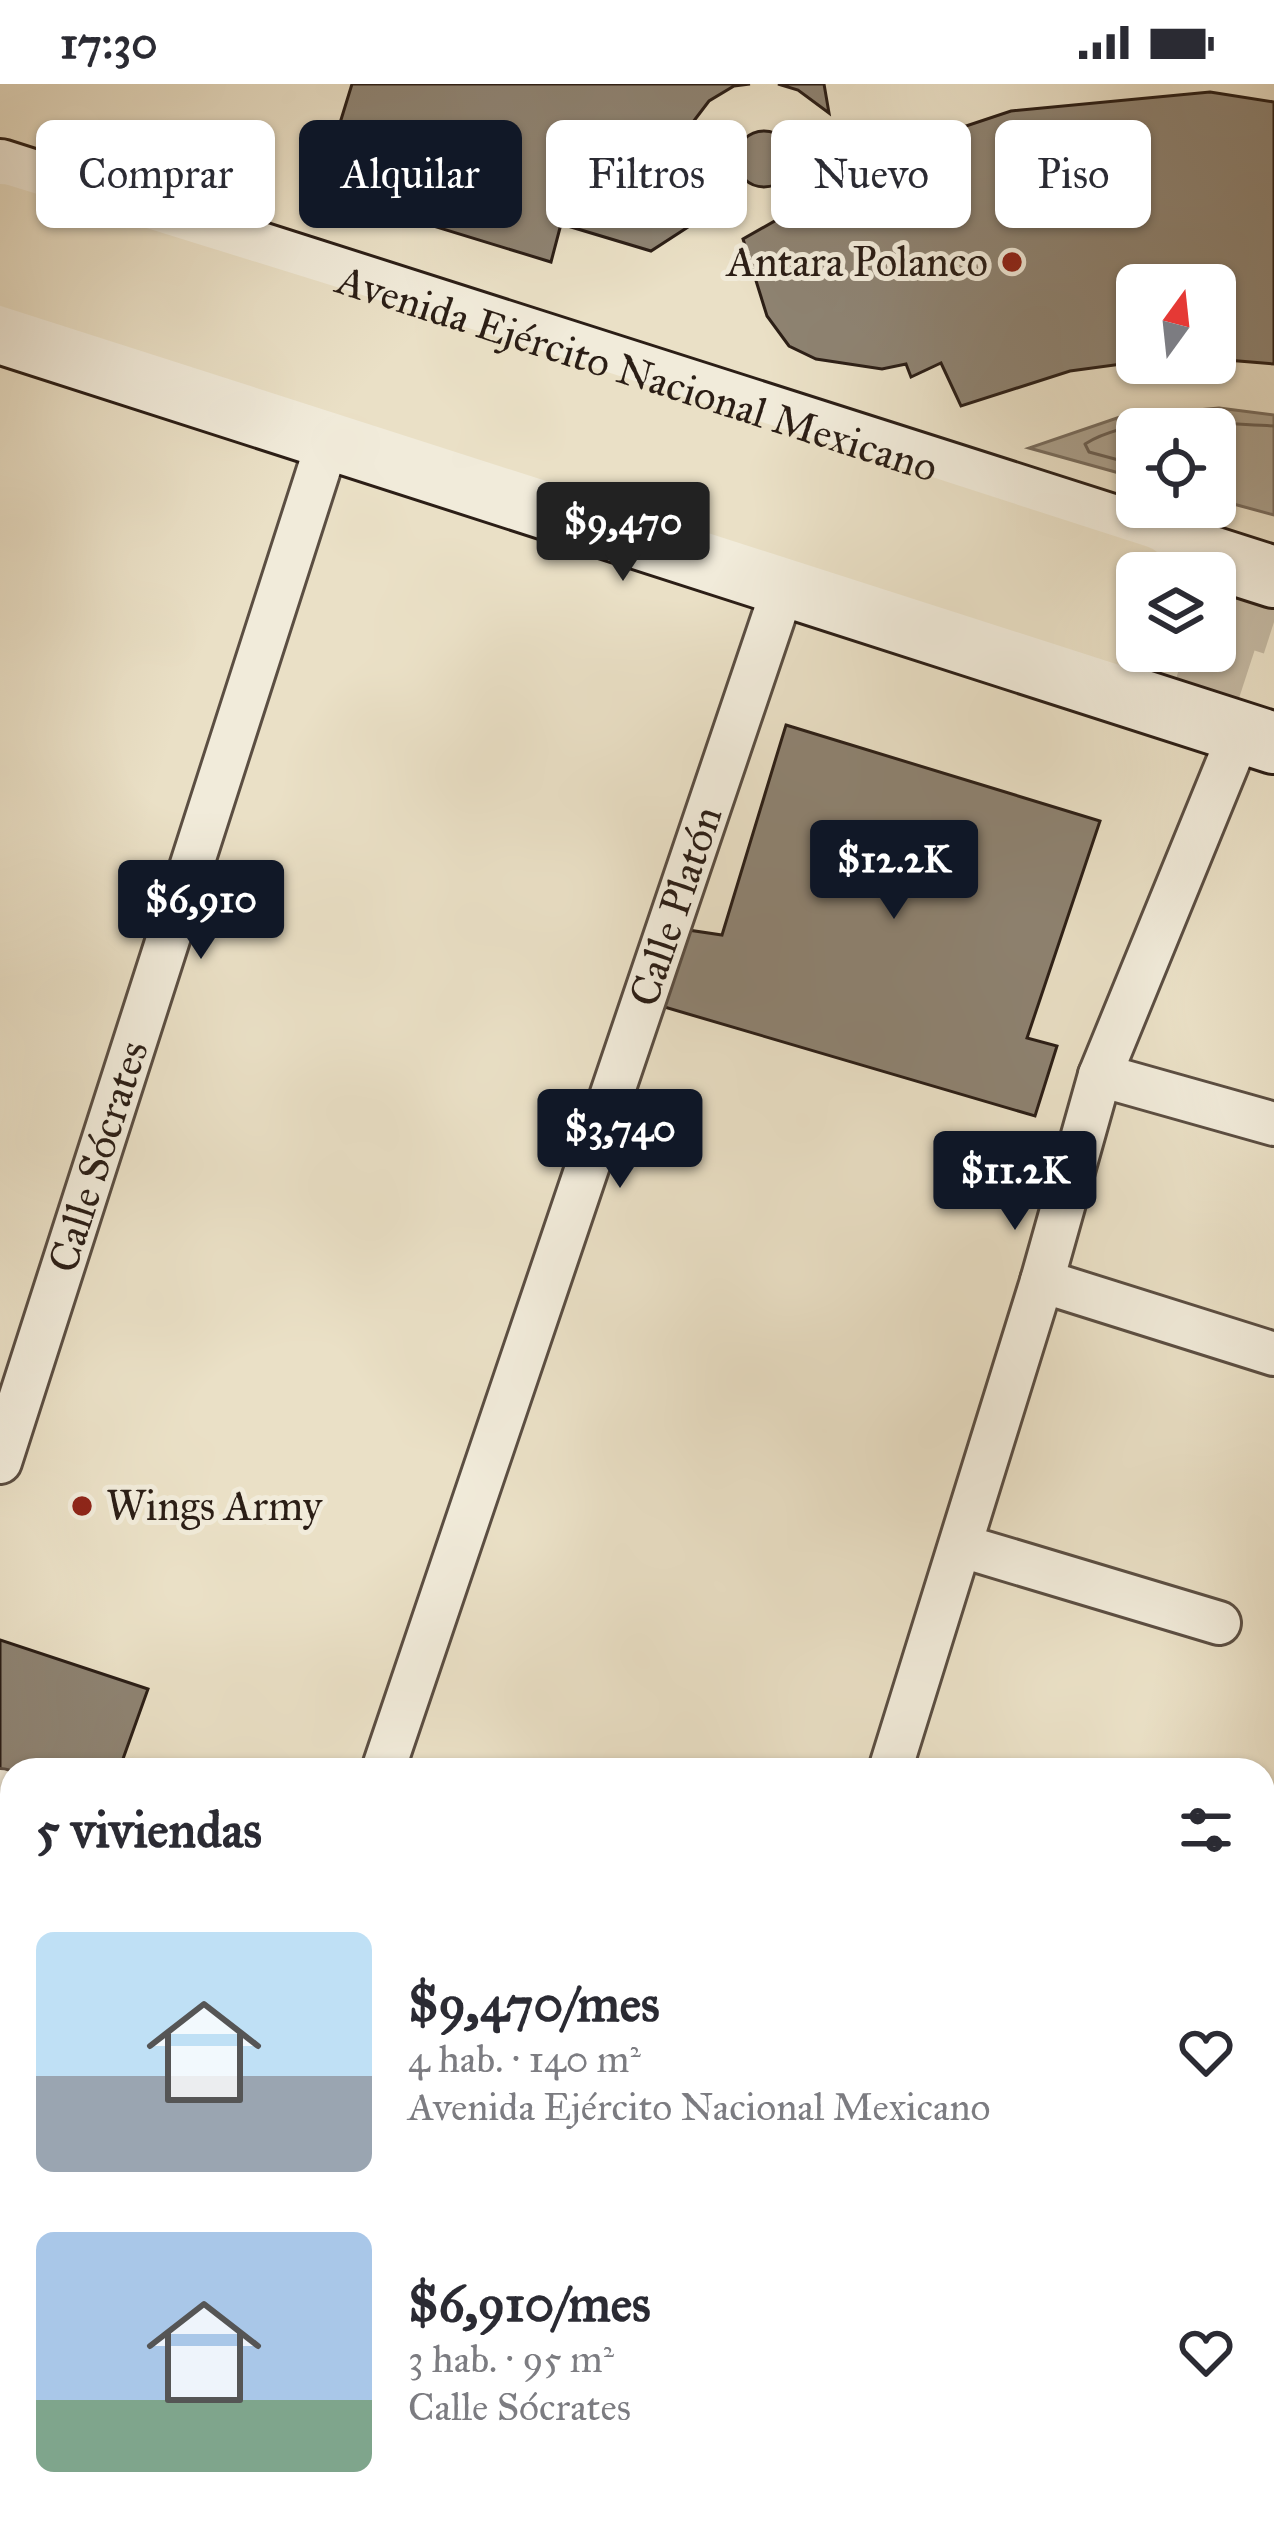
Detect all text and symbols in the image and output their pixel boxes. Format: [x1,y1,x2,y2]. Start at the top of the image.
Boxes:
text: 17:30 [60,15,157,70]
chip: Comprar [36,120,275,228]
chip: Alquilar [299,120,522,228]
chip: Filtros [546,120,747,228]
chip: Nuevo [771,120,971,228]
chip: Piso [995,120,1151,228]
place label: Antara Polanco [725,236,988,288]
marker: Antara Polanco [999,249,1025,275]
street label: Avenida Ejército Nacional Mexicano [329,253,944,494]
north arrow [1116,264,1236,384]
map controls [1116,264,1236,672]
button: locate [1116,408,1236,528]
pin: $9,470 [525,482,721,584]
text: $9,470 [564,497,682,545]
button: layers [1116,552,1236,672]
street label: Calle Platón [618,799,734,1013]
pin: $12.2K [796,820,992,922]
text: $12.2K [837,835,951,883]
pin: $6,910 [103,860,299,962]
text: $6,910 [145,875,257,923]
street label: Calle Sócrates [37,1034,160,1279]
pin: $3,740 [522,1089,718,1191]
text: $3,740 [564,1104,676,1152]
pin: $11.2K [917,1131,1113,1233]
text: $11.2K [960,1146,1070,1194]
place label: Wings Army [106,1480,324,1532]
marker: Wings Army [69,1493,95,1519]
icon: filters [1173,1797,1239,1863]
text: 5 viviendas [36,1799,262,1861]
text: $9,470/mes [408,1973,660,2035]
icon: home [132,1980,276,2124]
icon: heart [1173,2019,1239,2085]
text: 4 hab. · 140 m² [408,2035,641,2083]
text: Avenida Ejército Nacional Mexicano [408,2083,991,2131]
text: $6,910/mes [408,2273,651,2335]
icon: home [132,2280,276,2424]
icon: heart [1173,2319,1239,2385]
text: 3 hab. · 95 m² [408,2335,614,2383]
text: Calle Sócrates [408,2383,631,2431]

